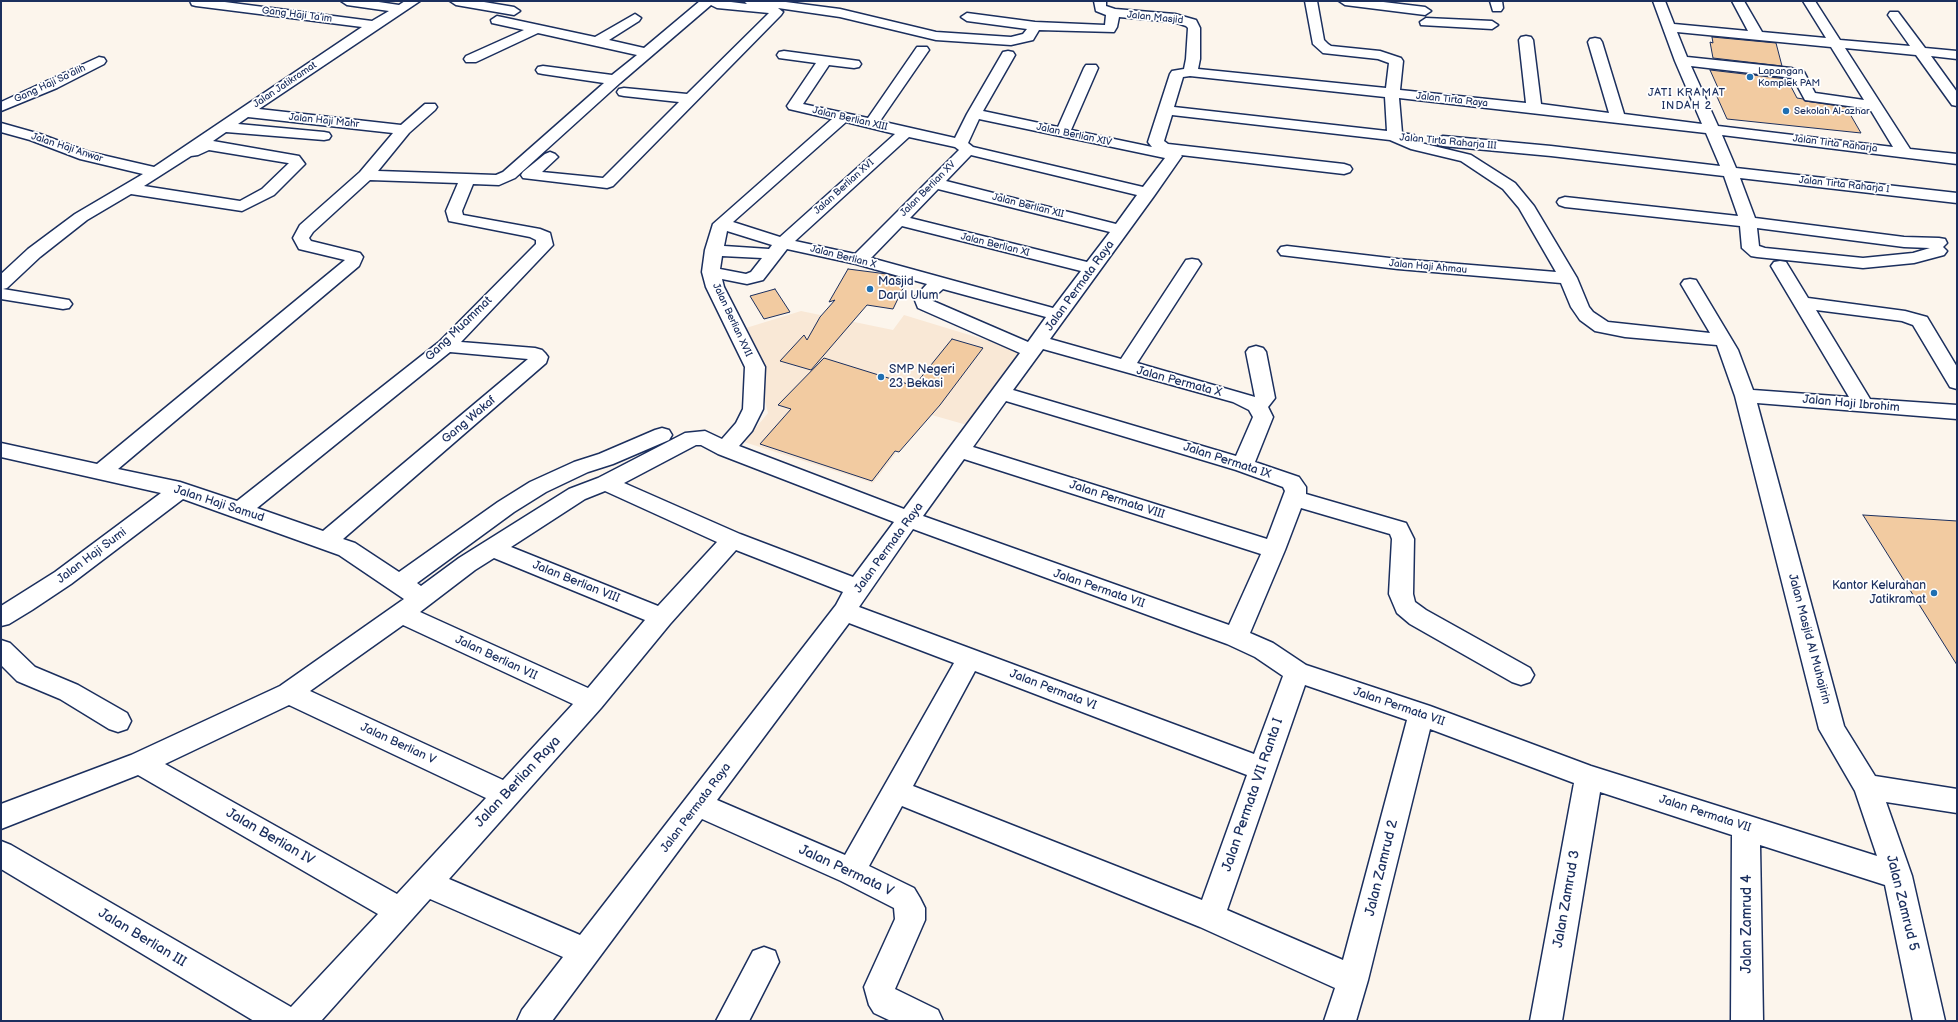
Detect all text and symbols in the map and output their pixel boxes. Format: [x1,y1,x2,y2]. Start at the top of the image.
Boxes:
street label: Gang Haji Ta’im [261,5,333,25]
street label: Jalan Masjid [1126,9,1184,27]
street label: Jalan Jatikramat [251,59,319,111]
street label: Gang Haji Sa'alih [12,62,88,106]
place label: Lapangan Komplek PAM [1758,65,1820,88]
marker: Lapangan Komplek PAM [1745,72,1755,82]
district label: JATI KRAMAT INDAH 2 [1648,86,1726,112]
street label: Jalan Tirta Raya [1415,90,1489,110]
street label: Jalan Berlian XIII [811,105,889,133]
place label: Sekolah Al-azhar [1794,105,1870,117]
marker: Sekolah Al-azhar [1781,106,1791,116]
street label: Jalan Haji Mahr [288,111,360,131]
street label: Jalan Berlian XIV [1035,121,1113,149]
street label: Jalan Haji Anwar [30,131,104,165]
street label: Jalan Tirta Raharja III [1399,132,1497,152]
street label: Jalan Tirta Raharja [1792,133,1878,155]
street label: Jalan Berlian XVI [811,157,877,217]
street label: Jalan Berlian XV [898,159,958,219]
street label: Jalan Tirta Raharja I [1798,174,1890,196]
street label: Jalan Berlian XII [991,191,1065,221]
street label: Jalan Berlian XI [959,231,1031,259]
street label: Jalan Permata Raya [1042,238,1118,334]
street label: Jalan Berlian X [809,243,877,271]
street label: Jalan Haji Ahmau [1388,258,1468,276]
place label: Masjid Darul Ulum [878,275,938,303]
street label: Jalan Berlian XVII [710,281,754,359]
marker: Masjid Darul Ulum [865,284,875,294]
street label: Gang Muammat [423,294,495,364]
place label: SMP Negeri 23 Bekasi [889,363,955,391]
street label: Jalan Permata X [1135,364,1223,400]
marker: SMP Negeri 23 Bekasi [876,372,886,382]
street label: Gang Wakaf [439,393,499,447]
street label: Jalan Haji Ibrohim [1802,393,1900,415]
street label: Jalan Permata IX [1181,440,1273,482]
street label: Jalan Permata VIII [1068,478,1166,522]
street label: Jalan Haji Samud [172,483,266,525]
street label: Jalan Permata Raya [851,500,927,596]
street label: Jalan Haji Sumi [54,525,130,587]
street label: Jalan Berlian VIII [530,558,622,606]
street label: Jalan Permata VII [1051,567,1147,611]
street label: Jalan Masjid Al Muhajirin [1785,572,1833,706]
place label: Kantor Kelurahan Jatikramat [1832,579,1926,607]
marker: Kantor Kelurahan Jatikramat [1929,588,1939,598]
street label: Jalan Berlian VII [453,633,539,683]
street label: Jalan Permata VI [1008,667,1098,713]
street label: Jalan Permata VII [1351,685,1447,729]
street label: Jalan Permata VII Ranta I [1219,716,1287,874]
street label: Jalan Berlian V [358,720,438,768]
street label: Jalan Berlian Raya [472,733,564,831]
street label: Jalan Permata Raya [658,761,734,855]
street label: Jalan Permata VII [1657,792,1753,836]
street label: Jalan Berlian IV [223,805,317,869]
street label: Jalan Zamrud 2 [1362,818,1402,918]
street label: Jalan Permata V [796,842,896,900]
street label: Jalan Zamrud 3 [1550,849,1584,949]
street label: Jalan Zamrud 5 [1882,853,1922,953]
street label: Jalan Zamrud 4 [1739,875,1755,973]
street label: Jalan Berlian III [95,905,189,971]

